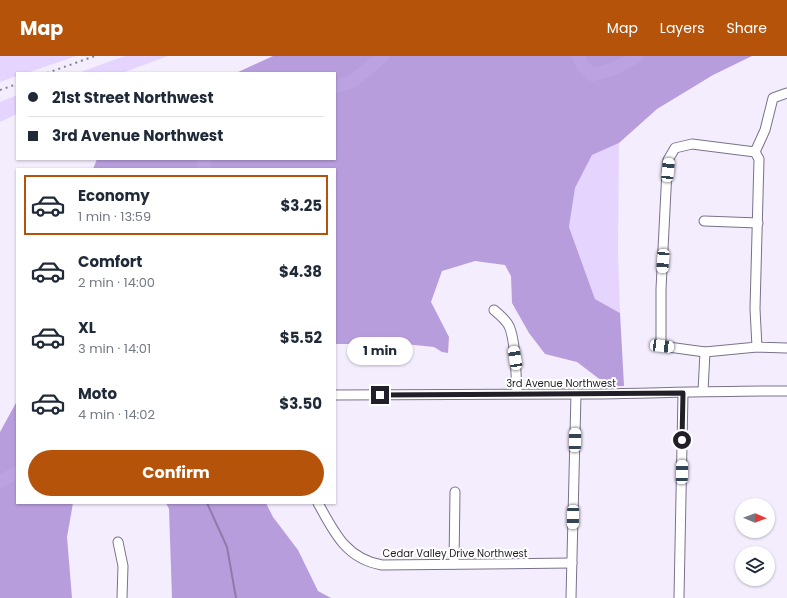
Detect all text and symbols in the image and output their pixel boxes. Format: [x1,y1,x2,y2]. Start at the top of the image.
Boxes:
text: Map [20,15,63,42]
text: Map [607,18,638,38]
text: Layers [660,18,704,38]
text: Share [726,18,767,38]
text: 21st Street Northwest [52,87,213,108]
text: 3rd Avenue Northwest [52,125,223,146]
car [661,157,675,183]
text: Economy [78,185,150,206]
icon: car [30,187,66,223]
text: $3.25 [281,195,322,216]
text: 1 min · 13:59 [78,207,151,226]
car [656,249,670,273]
text: Comfort [78,251,142,272]
icon: car [30,253,66,289]
text: $4.38 [279,261,322,282]
text: 2 min · 14:00 [78,273,155,292]
text: XL [78,317,96,338]
icon: car [30,319,66,355]
text: $5.52 [280,327,322,348]
callout: 1 min [347,337,413,365]
text: 3 min · 14:01 [78,339,151,358]
car [649,339,675,353]
text: 1 min [363,341,397,360]
car [507,345,523,371]
street label: 3rd Avenue Northwest [506,376,616,391]
text: Moto [78,383,117,404]
icon: car [30,385,66,421]
route end [371,386,389,404]
text: $3.50 [279,393,322,414]
text: 4 min · 14:02 [78,405,155,424]
car [569,428,581,452]
route start [673,431,691,449]
button: Confirm [28,450,324,496]
car [676,460,688,484]
north arrow [735,498,775,538]
map controls [735,498,775,586]
car [567,505,579,529]
street label: Cedar Valley Drive Northwest [383,546,528,561]
button: layers [735,546,775,586]

